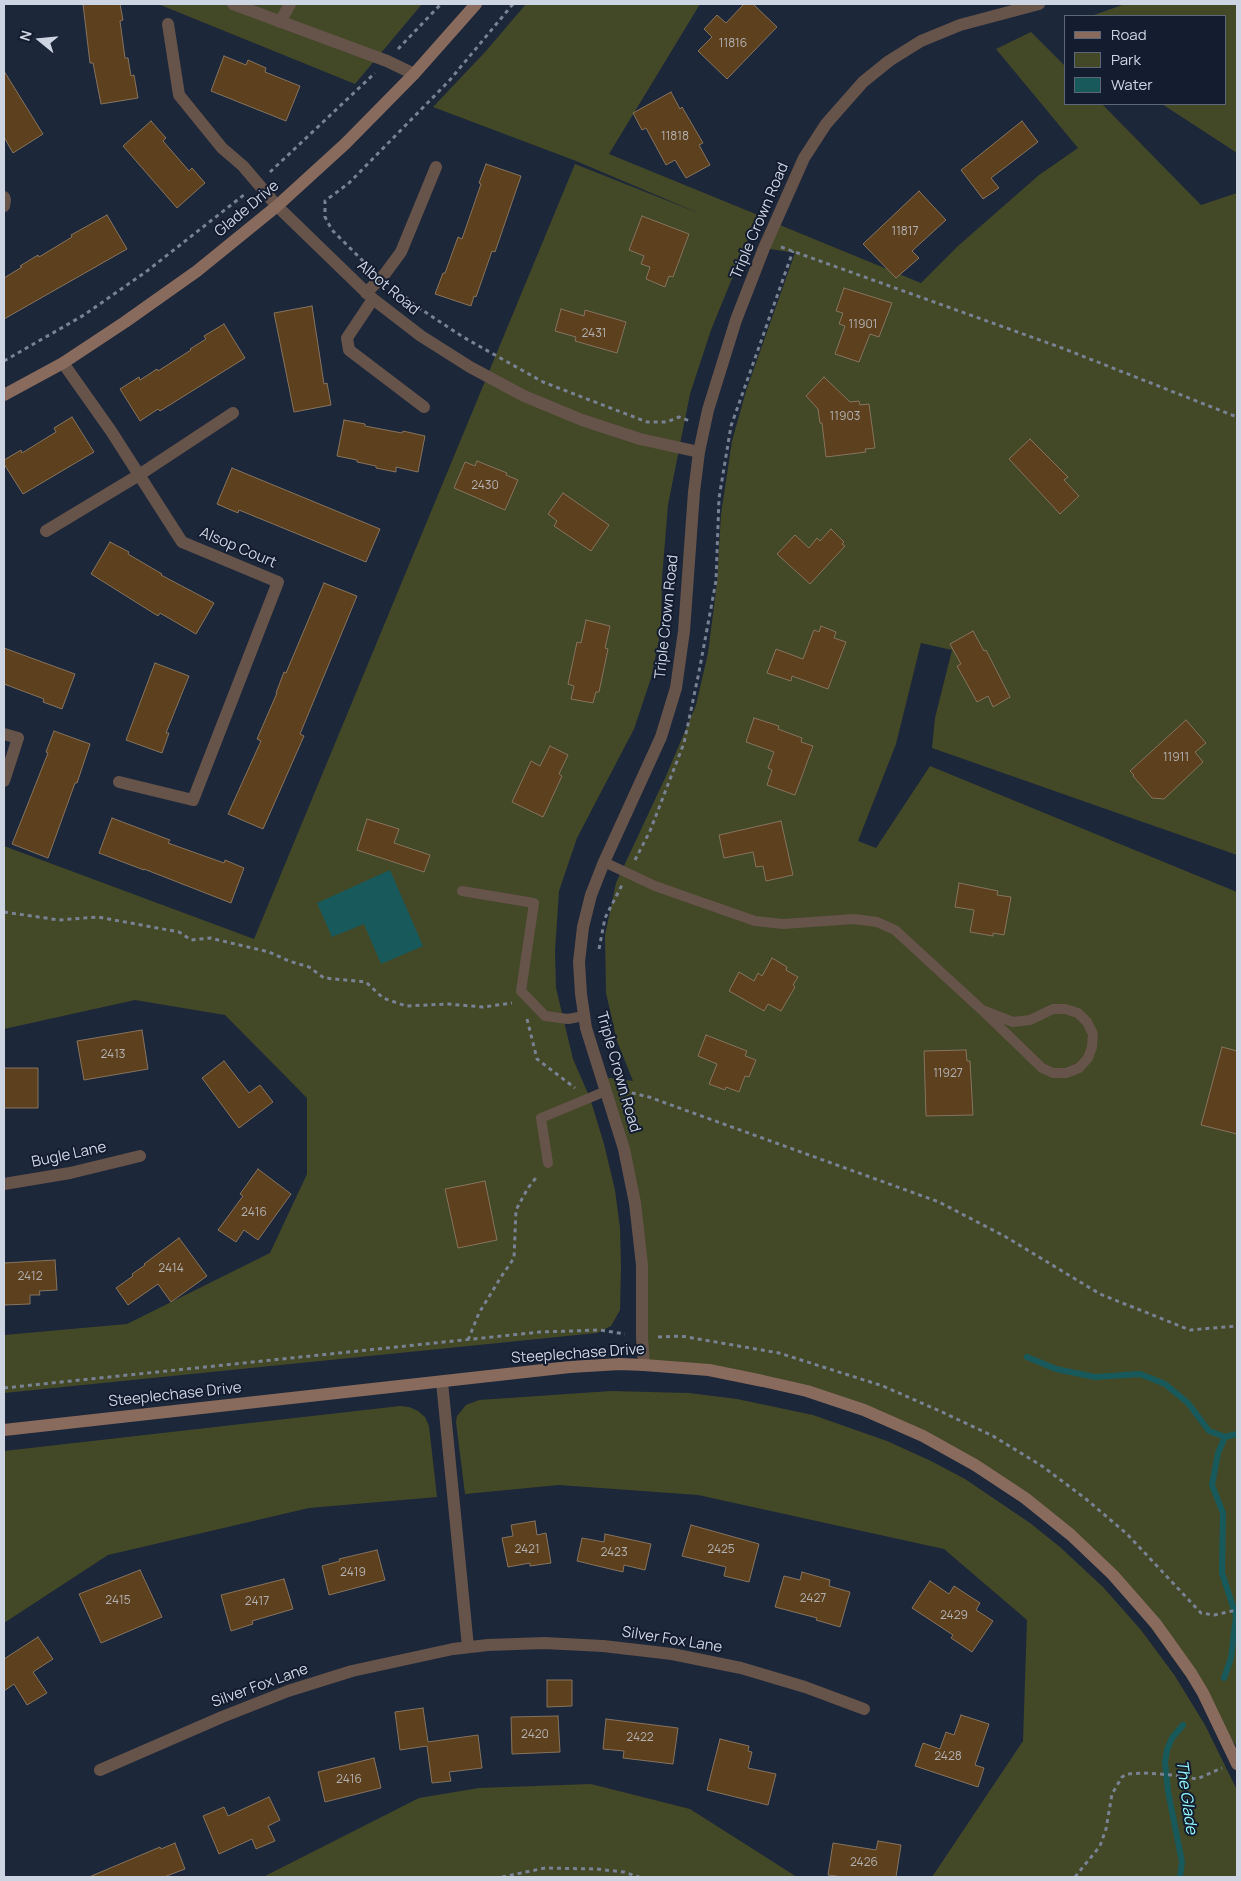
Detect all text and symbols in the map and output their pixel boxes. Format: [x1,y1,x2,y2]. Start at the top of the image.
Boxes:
north arrow [15,15,65,65]
legend [1064,15,1226,105]
text: Road [1111,24,1147,45]
text: N [15,28,36,43]
house number: 11816 [719,37,747,51]
text: Park [1111,49,1141,70]
text: Water [1111,74,1153,95]
house number: 11818 [661,130,689,144]
street label: Triple Crown Road [727,160,793,282]
street label: Glade Drive [211,177,283,241]
house number: 11817 [891,225,919,239]
street label: Albot Road [353,257,423,319]
house number: 11901 [849,318,877,332]
house number: 2431 [582,327,606,341]
house number: 11903 [830,410,860,424]
house number: 2430 [471,479,499,493]
street label: Alsop Court [197,524,279,572]
street label: Triple Crown Road [652,554,682,680]
house number: 11911 [1163,751,1189,765]
street label: Triple Crown Road [592,1010,644,1134]
house number: 2413 [101,1048,125,1062]
house number: 11927 [933,1067,963,1081]
street label: Bugle Lane [30,1138,108,1172]
house number: 2416 [241,1206,267,1220]
house number: 2414 [158,1262,184,1276]
house number: 2412 [17,1270,43,1284]
street label: Steeplechase Drive [511,1340,645,1368]
street label: Steeplechase Drive [108,1379,242,1411]
house number: 2421 [514,1543,540,1557]
house number: 2425 [707,1543,735,1557]
house number: 2423 [600,1546,628,1560]
house number: 2419 [340,1566,366,1580]
house number: 2427 [800,1592,826,1606]
house number: 2415 [105,1594,131,1608]
house number: 2417 [245,1595,269,1609]
house number: 2429 [940,1609,968,1623]
street label: Silver Fox Lane [621,1623,723,1657]
street label: Silver Fox Lane [209,1660,311,1712]
house number: 2420 [521,1728,549,1742]
house number: 2422 [626,1731,654,1745]
house number: 2428 [934,1750,962,1764]
water label: The Glade [1171,1759,1201,1835]
house number: 2416 [336,1773,362,1787]
house number: 2426 [850,1856,878,1870]

